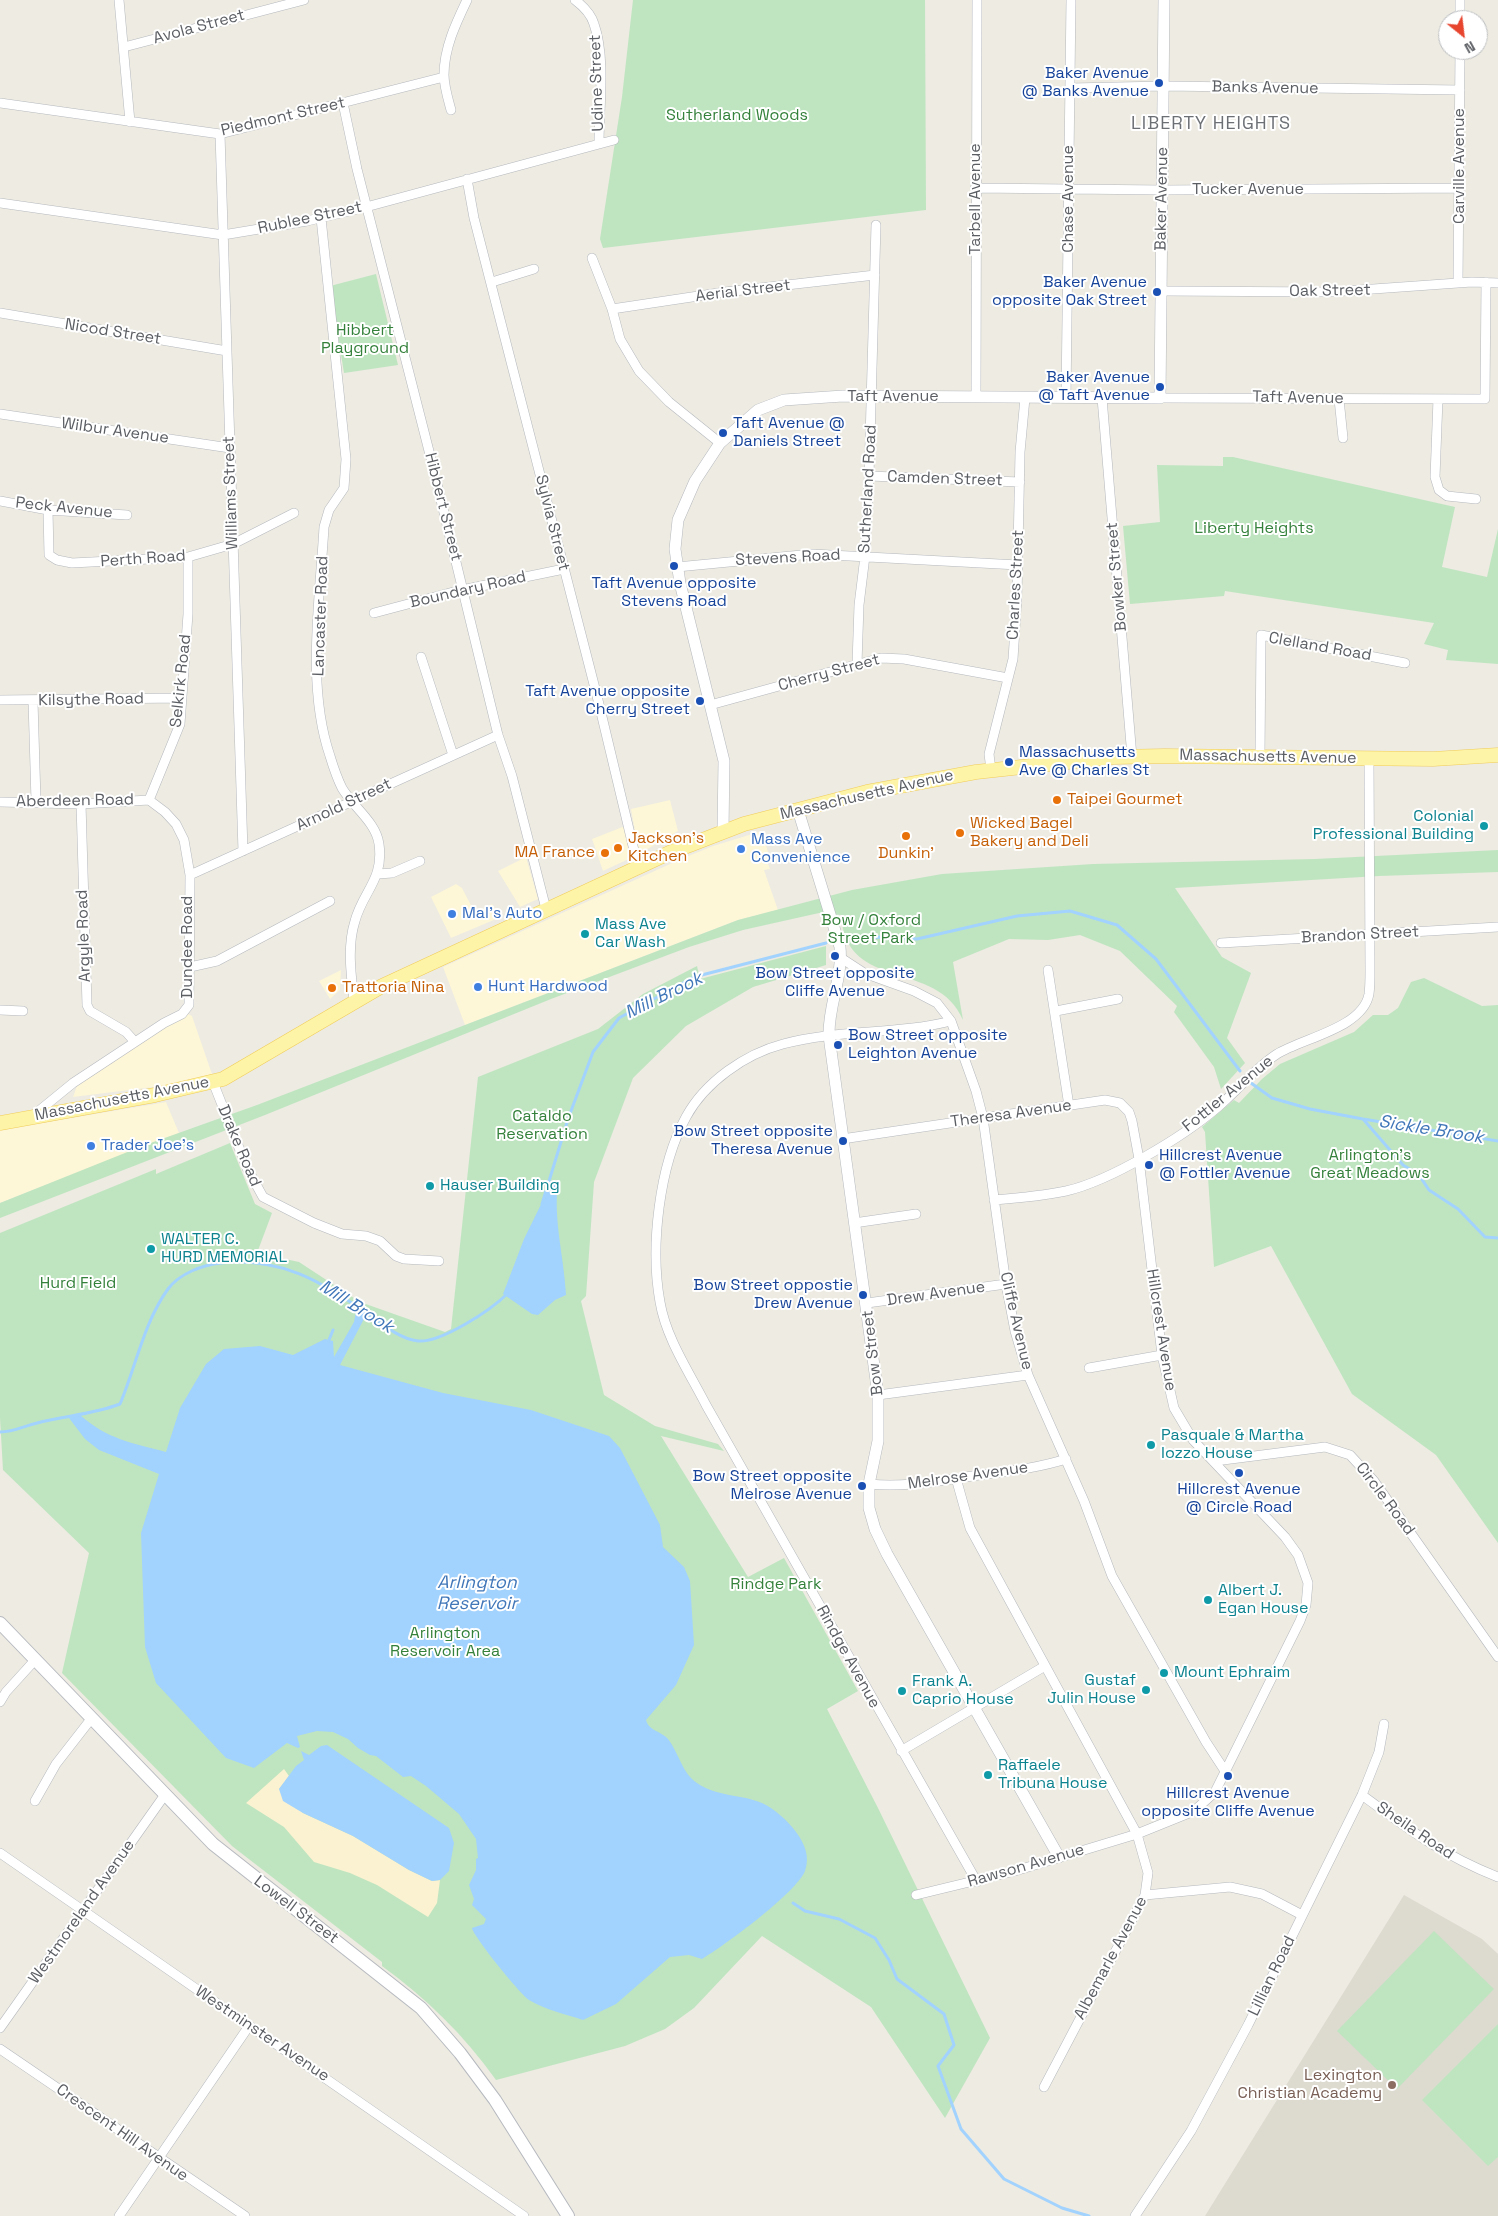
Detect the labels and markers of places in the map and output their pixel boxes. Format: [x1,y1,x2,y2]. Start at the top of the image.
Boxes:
place label: Baker Avenue @ Banks Avenue [1021,64,1149,102]
marker: Baker Avenue @ Banks Avenue [1153,77,1165,89]
place label: Baker Avenue opposite Oak Street [992,273,1147,311]
marker: Baker Avenue opposite Oak Street [1151,286,1163,298]
place label: Baker Avenue @ Taft Avenue [1038,368,1150,406]
marker: Baker Avenue @ Taft Avenue [1154,381,1166,393]
place label: Taft Avenue @ Daniels Street [733,414,845,452]
marker: Taft Avenue @ Daniels Street [717,427,729,439]
marker: Taft Avenue opposite Stevens Road [668,560,680,572]
place label: Taft Avenue opposite Stevens Road [592,574,756,612]
place label: Taft Avenue opposite Cherry Street [525,682,690,720]
marker: Taft Avenue opposite Cherry Street [694,695,706,707]
place label: Massachusetts Ave @ Charles St [1019,743,1150,781]
marker: Massachusetts Ave @ Charles St [1003,756,1015,768]
place label: Taipei Gourmet [1067,790,1182,810]
marker: Taipei Gourmet [1051,794,1063,806]
place label: Colonial Professional Building [1313,807,1474,845]
place label: Wicked Bagel Bakery and Deli [970,814,1089,852]
marker: Colonial Professional Building [1478,820,1490,832]
marker: Wicked Bagel Bakery and Deli [954,827,966,839]
place label: Jackson's Kitchen [628,829,704,867]
place label: Mass Ave Convenience [751,830,851,868]
marker: Dunkin' [900,830,912,842]
marker: Jackson's Kitchen [612,842,624,854]
place label: MA France [515,843,595,863]
marker: Mass Ave Convenience [735,843,747,855]
place label: Dunkin' [878,844,934,864]
marker: MA France [599,847,611,859]
place label: Mal's Auto [462,904,542,924]
marker: Mal's Auto [446,908,458,920]
place label: Mass Ave Car Wash [595,915,667,953]
marker: Mass Ave Car Wash [579,928,591,940]
marker: Bow Street opposite Cliffe Avenue [829,950,841,962]
place label: Bow Street opposite Cliffe Avenue [755,964,915,1002]
place label: Hunt Hardwood [488,977,608,997]
place label: Trattoria Nina [342,978,444,998]
marker: Hunt Hardwood [472,981,484,993]
marker: Trattoria Nina [326,982,338,994]
place label: Bow Street opposite Leighton Avenue [848,1026,1008,1064]
marker: Bow Street opposite Leighton Avenue [832,1039,844,1051]
place label: Bow Street opposite Theresa Avenue [673,1122,833,1160]
marker: Bow Street opposite Theresa Avenue [837,1135,849,1147]
place label: Trader Joe's [101,1136,194,1156]
marker: Trader Joe's [85,1140,97,1152]
place label: Hillcrest Avenue @ Fottler Avenue [1159,1146,1291,1184]
marker: Hillcrest Avenue @ Fottler Avenue [1143,1159,1155,1171]
place label: Hauser Building [440,1176,560,1196]
marker: Hauser Building [424,1180,436,1192]
place label: WALTER C. HURD MEMORIAL [161,1230,287,1268]
marker: WALTER C. HURD MEMORIAL [145,1243,157,1255]
place label: Bow Street oppostie Drew Avenue [693,1276,853,1314]
marker: Bow Street oppostie Drew Avenue [857,1289,869,1301]
place label: Pasquale & Martha Iozzo House [1161,1426,1304,1464]
marker: Pasquale & Martha Iozzo House [1145,1439,1157,1451]
place label: Bow Street opposite Melrose Avenue [692,1467,852,1505]
marker: Hillcrest Avenue @ Circle Road [1233,1467,1245,1479]
marker: Bow Street opposite Melrose Avenue [856,1480,868,1492]
place label: Hillcrest Avenue @ Circle Road [1177,1480,1301,1518]
place label: Albert J. Egan House [1218,1581,1308,1619]
marker: Albert J. Egan House [1202,1594,1214,1606]
place label: Mount Ephraim [1174,1663,1290,1683]
marker: Mount Ephraim [1158,1667,1170,1679]
place label: Gustaf Julin House [1047,1671,1136,1709]
place label: Frank A. Caprio House [912,1672,1014,1710]
marker: Gustaf Julin House [1140,1684,1152,1696]
marker: Frank A. Caprio House [896,1685,908,1697]
place label: Raffaele Tribuna House [998,1756,1107,1794]
marker: Raffaele Tribuna House [982,1769,994,1781]
marker: Hillcrest Avenue opposite Cliffe Avenue [1222,1770,1234,1782]
place label: Hillcrest Avenue opposite Cliffe Avenue [1141,1784,1315,1822]
place label: Lexington Christian Academy [1237,2066,1382,2104]
marker: Lexington Christian Academy [1386,2079,1398,2091]

